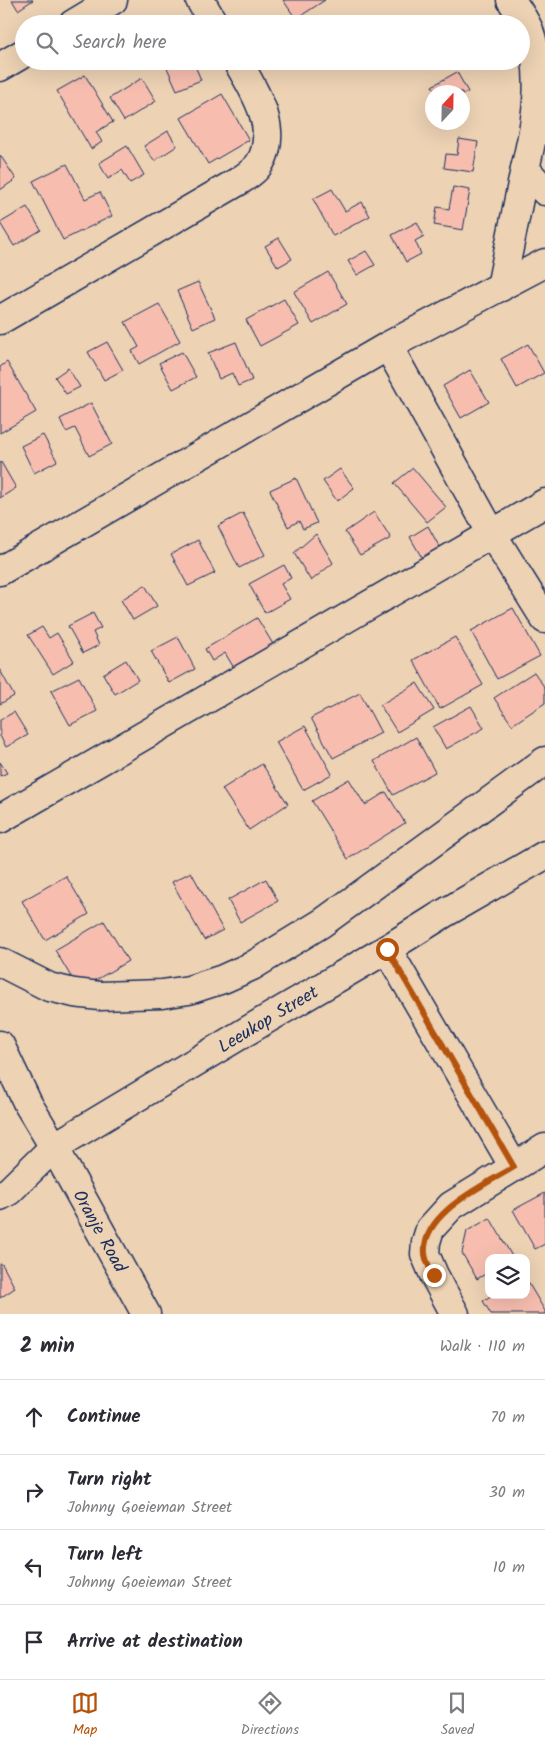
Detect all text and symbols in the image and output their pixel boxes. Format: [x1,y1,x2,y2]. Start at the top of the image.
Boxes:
search box [15,15,530,70]
text: Search here [73,28,167,58]
icon: search [33,29,61,57]
north arrow [425,85,470,130]
route start [376,938,399,961]
street label: Leeukop Street [213,978,325,1062]
street label: Oranje Road [64,1185,134,1279]
map controls [485,1254,530,1299]
button: layers [485,1254,530,1299]
route end [423,1264,446,1287]
text: 2 min [20,1330,75,1363]
text: Walk · 110 m [440,1334,525,1359]
text: Continue [67,1402,140,1432]
icon: ahead [20,1403,48,1431]
text: 70 m [490,1405,525,1430]
text: Turn right [67,1465,152,1495]
icon: right [20,1478,48,1506]
text: 30 m [489,1480,525,1505]
text: Johnny Goeieman Street [67,1495,232,1520]
text: Turn left [67,1540,142,1570]
icon: left [20,1553,48,1581]
text: 10 m [493,1555,525,1580]
text: Johnny Goeieman Street [67,1570,232,1595]
text: Arrive at destination [67,1627,243,1657]
icon: arrive [20,1628,48,1656]
tab: Map [71,1689,99,1741]
tab: Directions [241,1689,299,1741]
tab: Saved [441,1689,474,1741]

